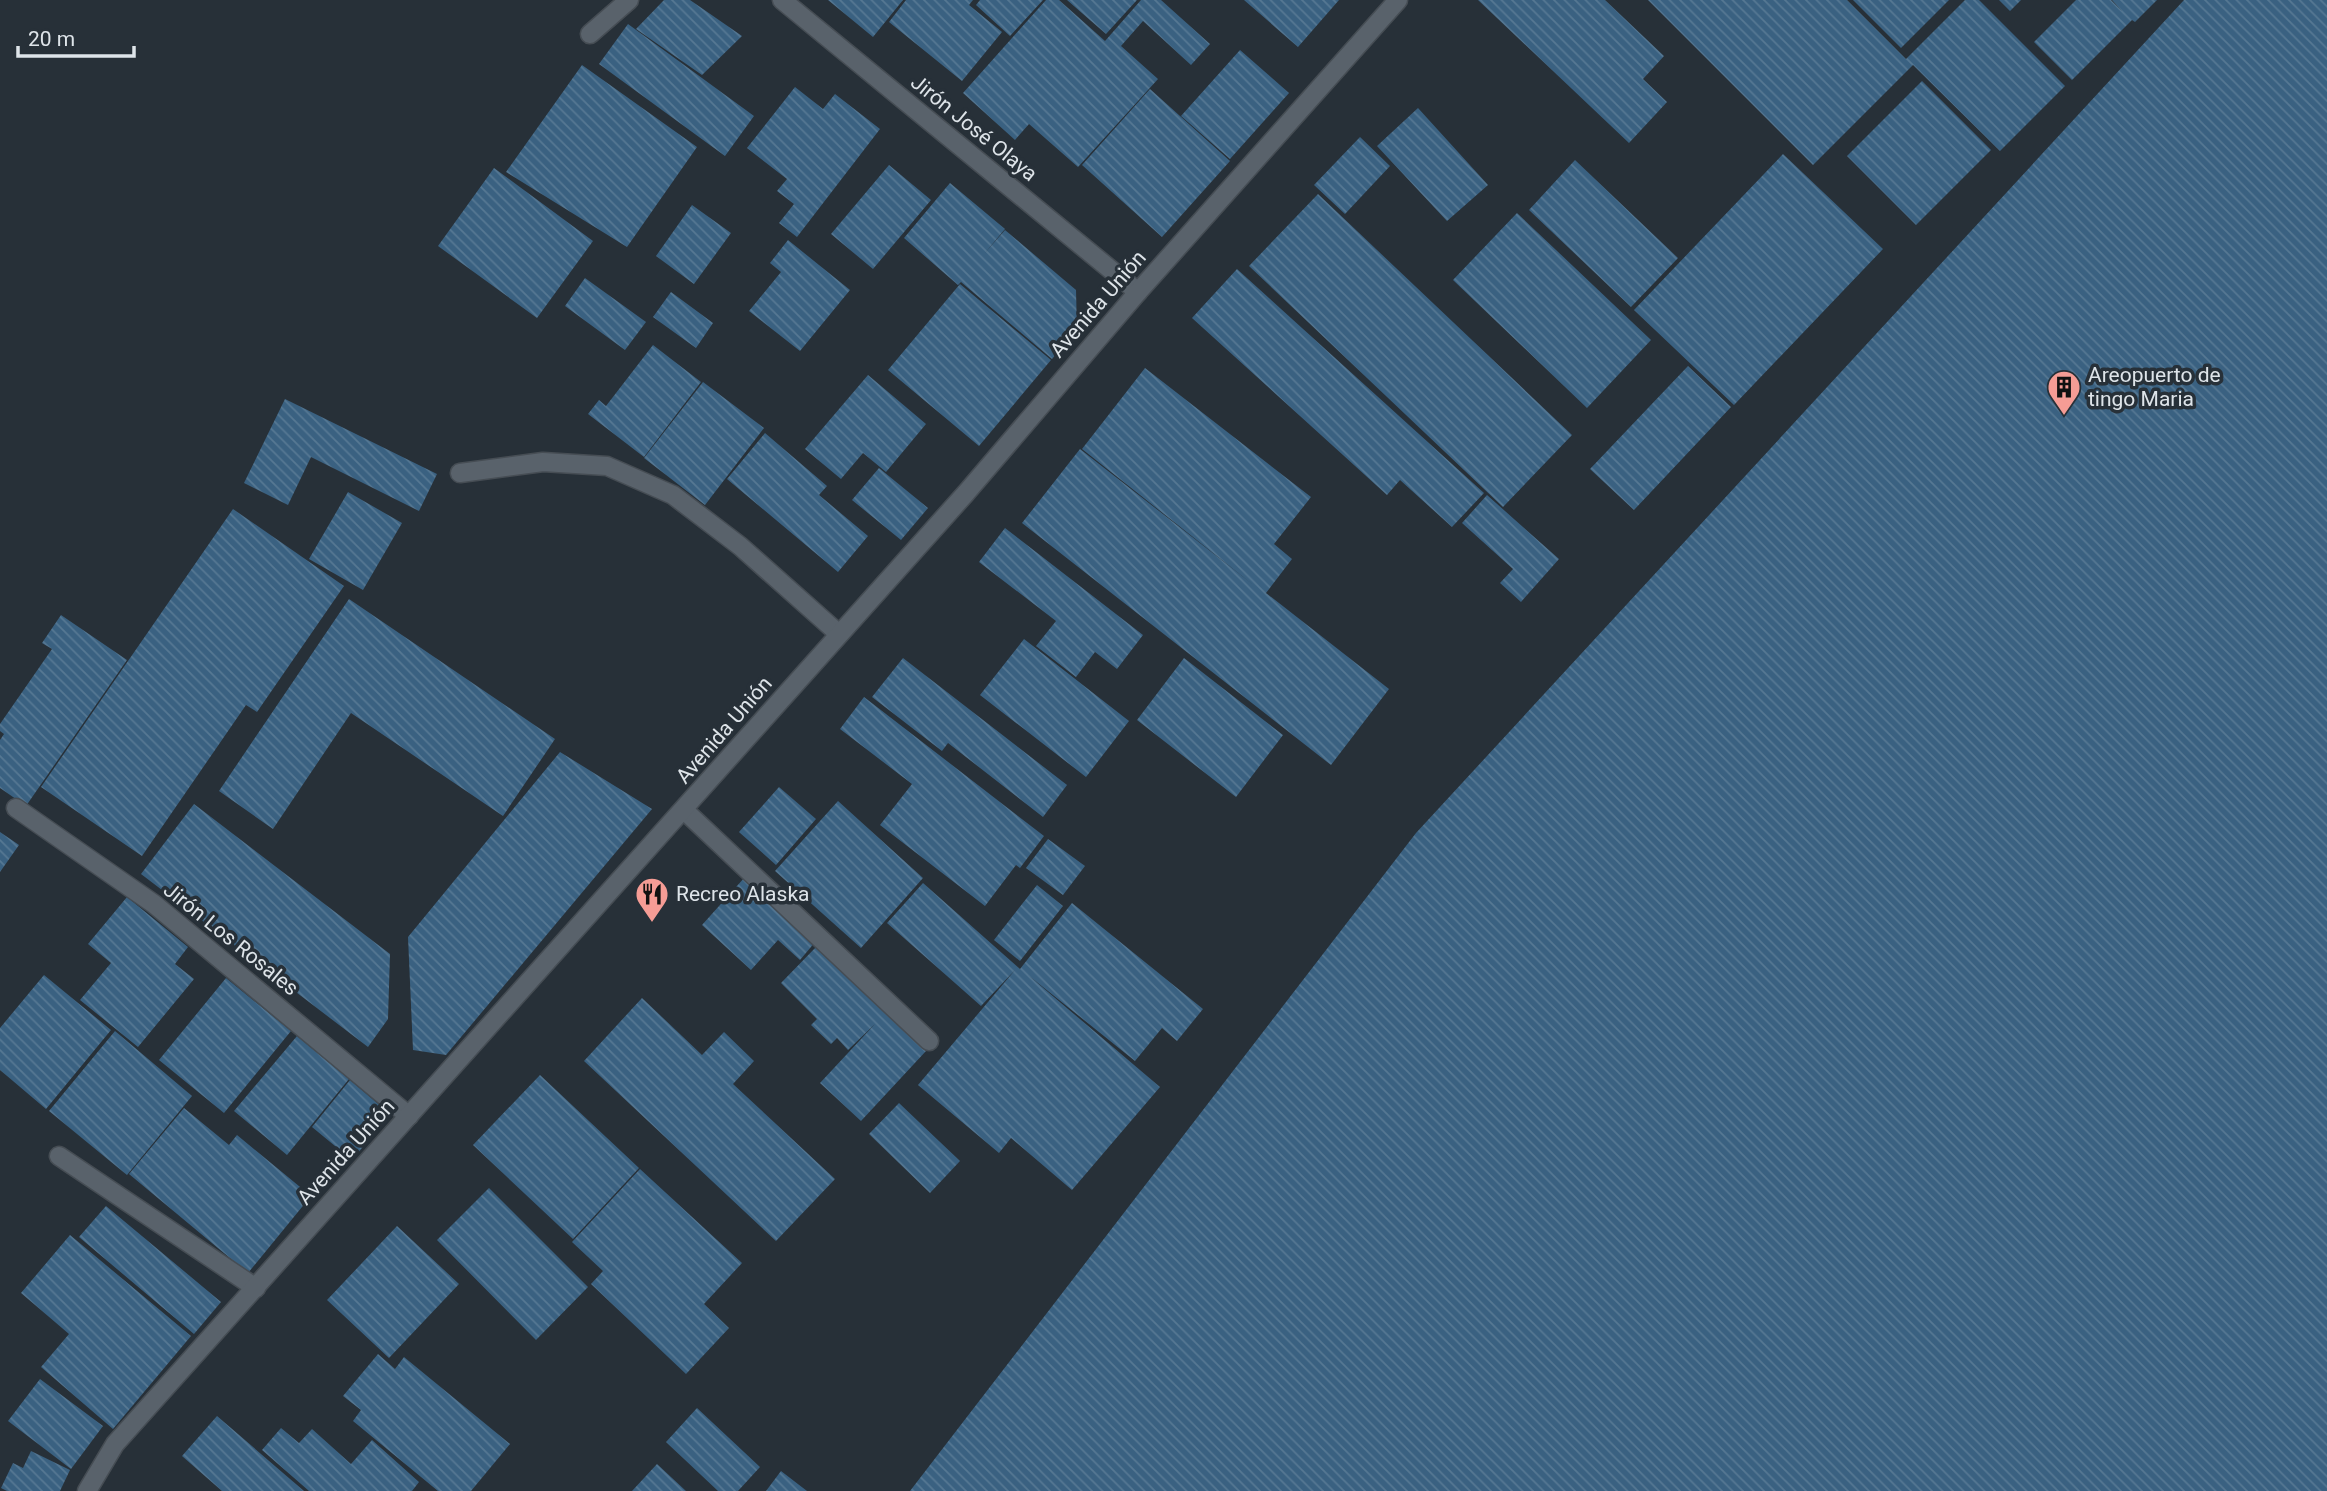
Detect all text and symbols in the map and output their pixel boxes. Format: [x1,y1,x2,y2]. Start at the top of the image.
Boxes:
scale bar [18,14,133,58]
text: 20 m [28,27,75,51]
street label: Jirón José Olaya [906,70,1042,186]
street label: Avenida Unión [1045,246,1151,362]
place label: Areopuerto de tingo Maria [2088,363,2221,411]
building icon: Areopuerto de tingo Maria [2045,368,2083,417]
street label: Avenida Unión [671,672,777,788]
restaurant icon: Recreo Alaska [633,875,671,924]
street label: Jirón Los Rosales [159,877,303,1001]
place label: Recreo Alaska [676,882,809,906]
street label: Avenida Unión [292,1094,400,1210]

